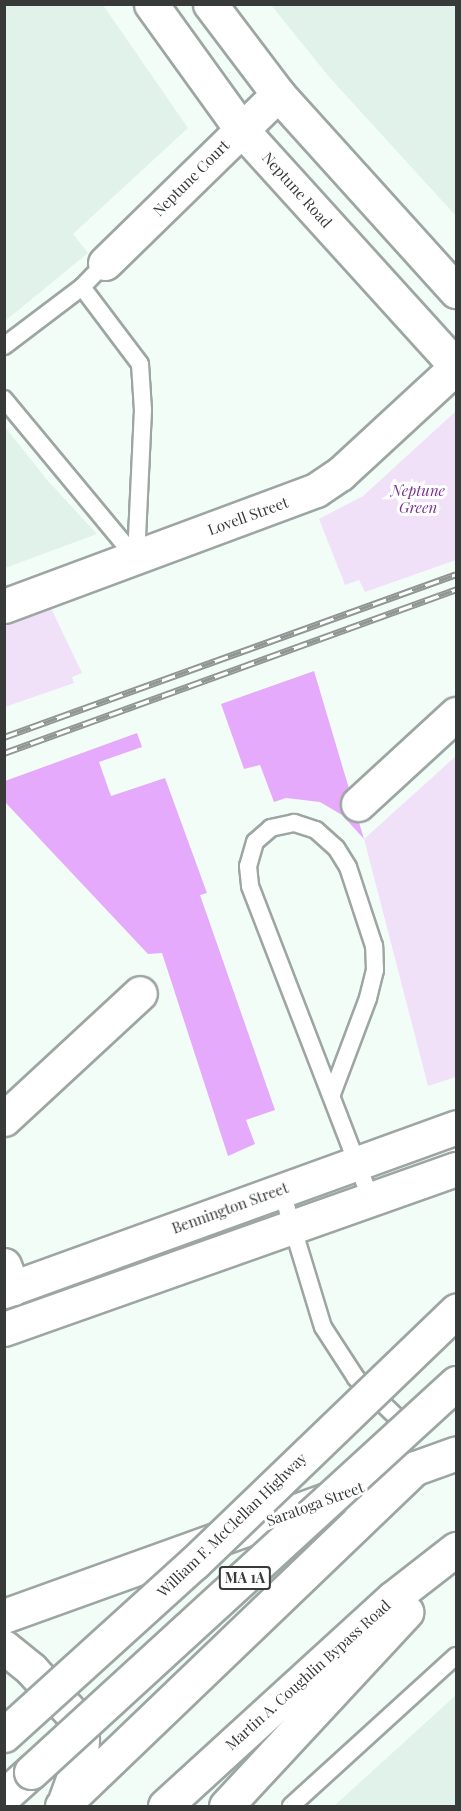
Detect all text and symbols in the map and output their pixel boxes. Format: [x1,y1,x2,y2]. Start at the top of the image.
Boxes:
street label: Neptune Court [149,136,233,220]
street label: Neptune Road [259,149,335,231]
park label: Neptune Green [391,481,445,516]
street label: Lovell Street [205,493,291,539]
street label: Bennington Street [169,1179,291,1237]
street label: William F. McClellan Highway [154,1449,310,1601]
street label: Saratoga Street [264,1478,366,1530]
road number: MA 1A [218,1567,272,1589]
street label: Martin A. Coughlin Bypass Road [222,1596,394,1754]

